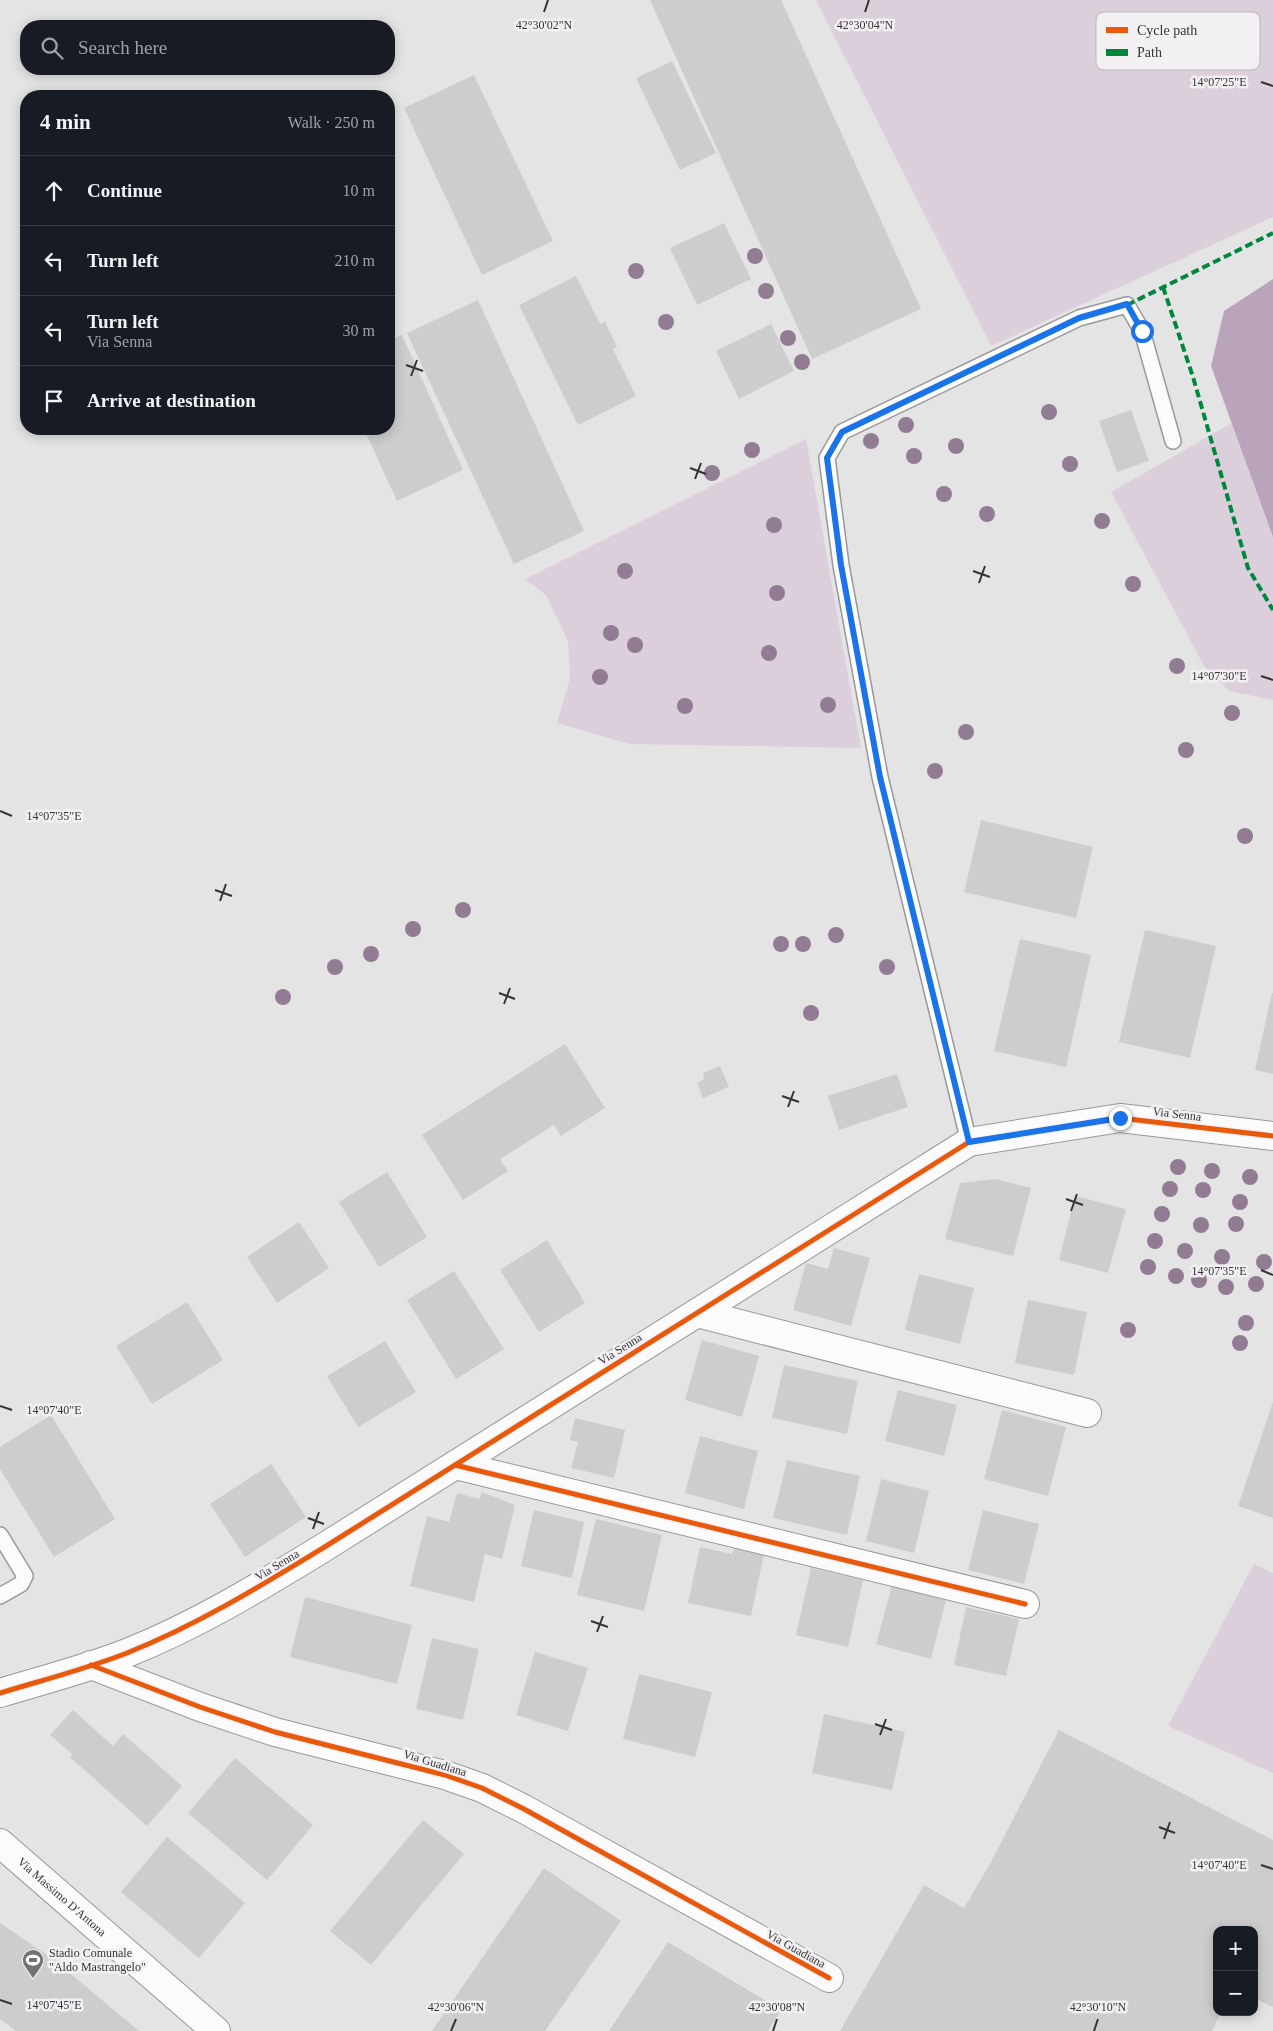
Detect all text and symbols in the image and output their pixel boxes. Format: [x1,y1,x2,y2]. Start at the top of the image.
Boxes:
legend [1096,12,1260,70]
text: 42°30'02"N [516,18,573,32]
text: 42°30'04"N [837,18,894,32]
search box [20,20,395,75]
text: Cycle path [1137,23,1197,38]
icon: search [38,34,66,62]
text: Search here [78,37,167,58]
text: Path [1137,45,1162,60]
text: 14°07'25"E [1191,75,1247,89]
text: 4 min [40,110,91,134]
text: Walk · 250 m [288,114,375,131]
icon: ahead [40,177,68,205]
text: Continue [87,180,162,201]
text: 10 m [343,182,375,199]
icon: left [40,247,68,275]
text: Turn left [87,250,159,271]
text: 210 m [335,252,375,269]
text: Turn left [87,311,159,332]
icon: left [40,317,68,345]
route start [1131,320,1154,343]
text: 30 m [343,322,375,339]
text: Via Senna [87,333,152,350]
icon: arrive [40,387,68,415]
text: Arrive at destination [87,390,256,411]
text: 14°07'30"E [1191,669,1247,683]
text: 14°07'35"E [26,809,82,823]
street label: Via Senna [1152,1104,1203,1124]
route end [1109,1107,1132,1130]
text: 14°07'35"E [1191,1264,1247,1278]
street label: Via Senna [596,1330,645,1368]
text: 14°07'40"E [26,1403,82,1417]
street label: Via Senna [252,1546,302,1584]
street label: Via Guadiana [402,1747,469,1779]
street label: Via Massimo D'Antona [15,1855,110,1940]
text: 14°07'40"E [1191,1858,1247,1872]
map controls [1213,1926,1258,2016]
button: + [1213,1926,1258,1971]
street label: Via Guadiana [764,1927,829,1971]
place label: Stadio Comunale "Aldo Mastrangelo" [49,1946,146,1974]
sports icon: Stadio Comunale "Aldo Mastrangelo" [21,1948,45,1979]
button: − [1213,1971,1258,2016]
text: 14°07'45"E [26,1998,82,2012]
text: 42°30'06"N [428,2000,485,2014]
text: 42°30'08"N [749,2000,806,2014]
text: 42°30'10"N [1070,2000,1127,2014]

